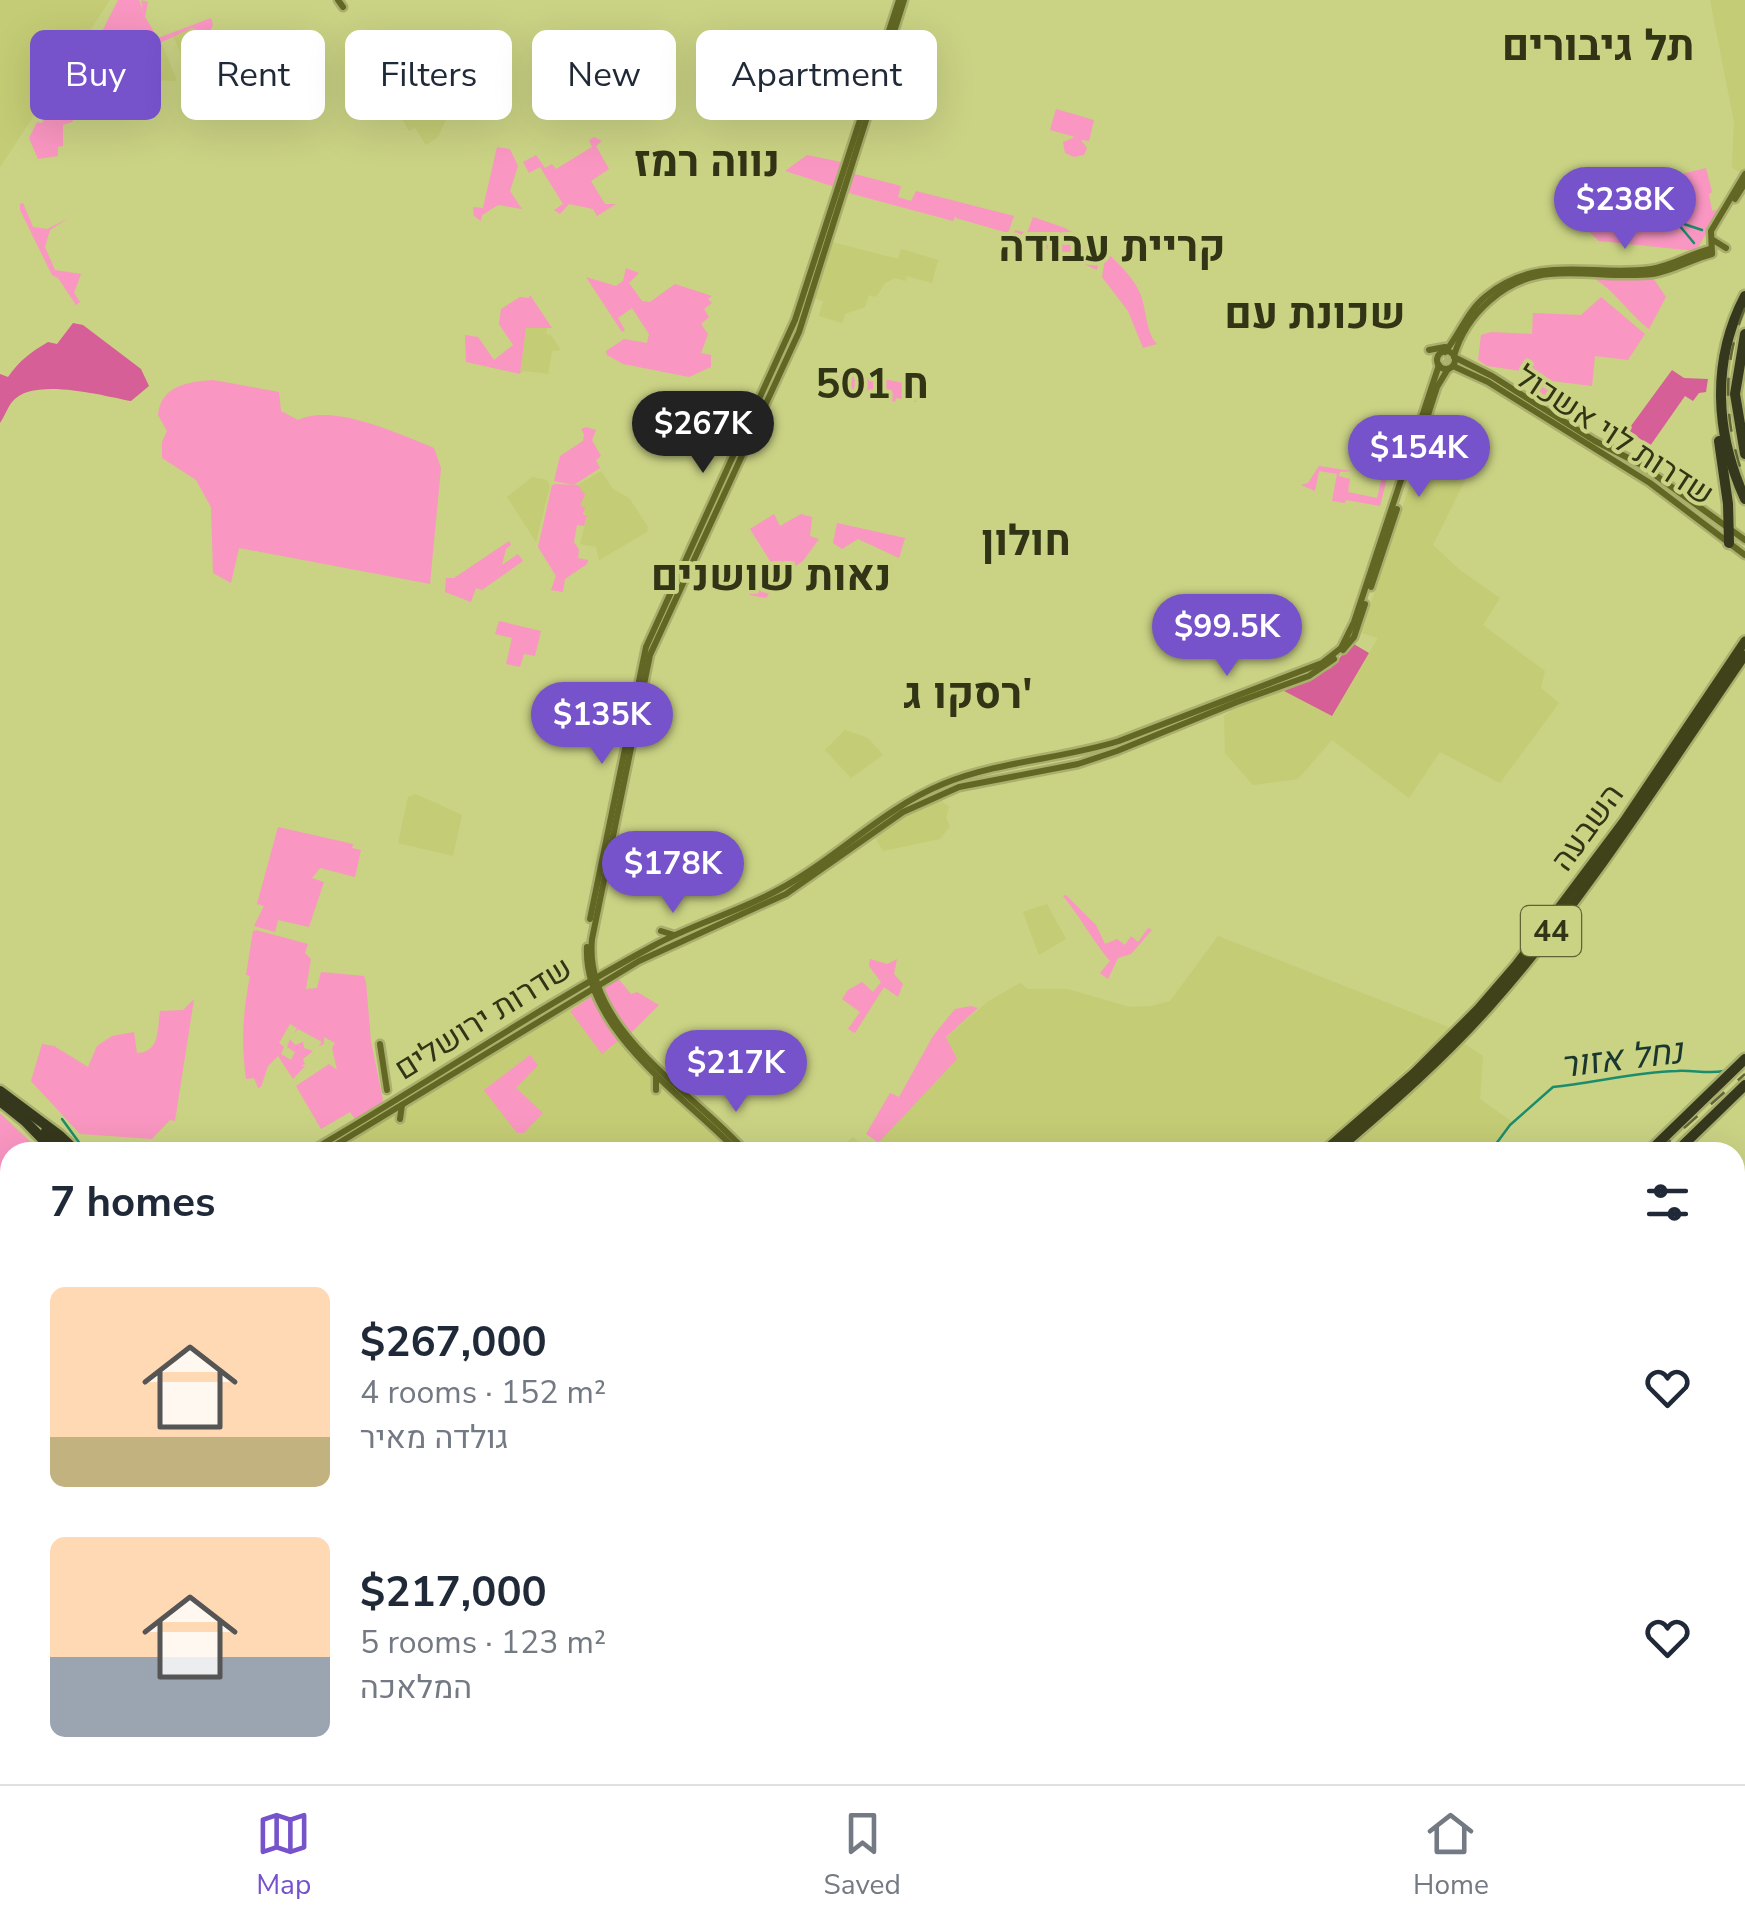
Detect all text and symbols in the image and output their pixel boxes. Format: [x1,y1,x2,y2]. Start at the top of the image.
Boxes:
district label: תל גיבורים [1502,18,1694,75]
chip: Buy [30,30,161,120]
chip: Rent [181,30,325,120]
chip: Filters [345,30,512,120]
chip: New [532,30,676,120]
chip: Apartment [696,30,937,120]
district label: נווה רמז [634,134,780,191]
pin: $238K [1555,167,1695,252]
text: $238K [1576,178,1674,221]
district label: קריית עבודה [998,219,1226,276]
district label: שכונת עם [1224,286,1406,343]
street label: שדרות לוי אשכול [1507,355,1722,516]
district label: ח 501 [815,356,929,413]
pin: $267K [633,391,773,476]
text: $267K [654,402,752,445]
pin: $154K [1349,415,1489,500]
text: $154K [1370,426,1468,469]
district label: חולון [981,513,1071,570]
district label: נאות שושנים [651,548,891,605]
pin: $99.5K [1146,594,1308,679]
text: $99.5K [1174,605,1280,648]
district label: רסקו ג' [904,666,1032,723]
pin: $135K [532,682,672,767]
text: $135K [553,693,651,736]
street label: השבעה [1541,775,1634,880]
pin: $178K [603,831,743,916]
text: $178K [624,842,722,885]
road number: 44 [1521,906,1581,956]
street label: שדרות ירושלים [386,947,580,1090]
water label: נחל אזור [1557,1027,1687,1089]
pin: $217K [666,1030,806,1115]
text: $217K [687,1041,785,1084]
text: 7 homes [50,1174,215,1231]
icon: filters [1640,1175,1695,1230]
text: $267,000 [360,1314,547,1371]
icon: home [130,1327,250,1447]
icon: heart [1640,1360,1695,1415]
text: 4 rooms · 152 m² [360,1371,606,1414]
text: גולדה מאיר [360,1416,508,1459]
text: $217,000 [360,1564,547,1621]
icon: home [130,1577,250,1697]
icon: heart [1640,1610,1695,1665]
text: 5 rooms · 123 m² [360,1621,606,1664]
text: המלאכה [360,1666,472,1709]
tab: Map [256,1806,311,1904]
tab: Saved [823,1806,901,1904]
tab: Home [1413,1806,1489,1904]

